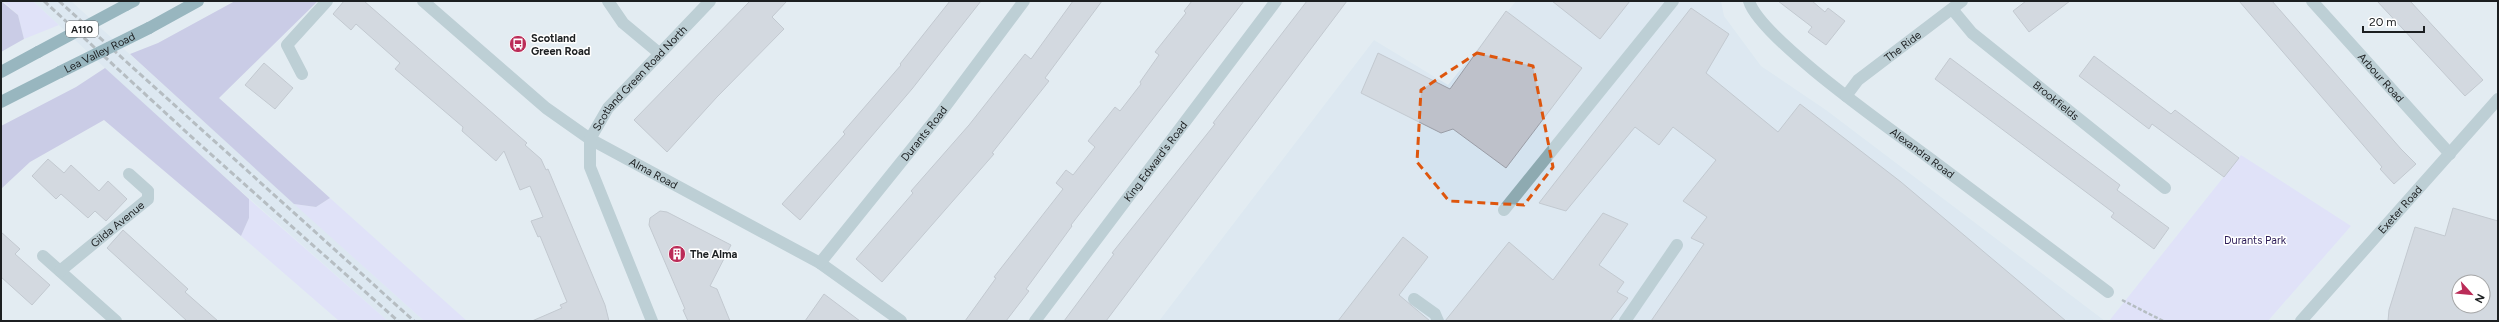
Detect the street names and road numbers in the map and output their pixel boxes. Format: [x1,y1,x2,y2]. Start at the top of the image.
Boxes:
road number: A110 [66,21,98,37]
street label: Scotland Green Road North [590,23,690,133]
street label: The Ride [1882,28,1924,64]
street label: Lea Valley Road [62,30,137,75]
street label: Arbour Road [2355,50,2407,105]
street label: Brookfields [2030,78,2082,123]
street label: Durants Road [898,104,950,164]
street label: King Edward's Road [1121,118,1190,204]
street label: Alexandra Road [1888,125,1957,181]
street label: Alma Road [627,155,680,192]
street label: Exeter Road [2375,183,2425,236]
street label: Gilda Avenue [88,198,147,250]

